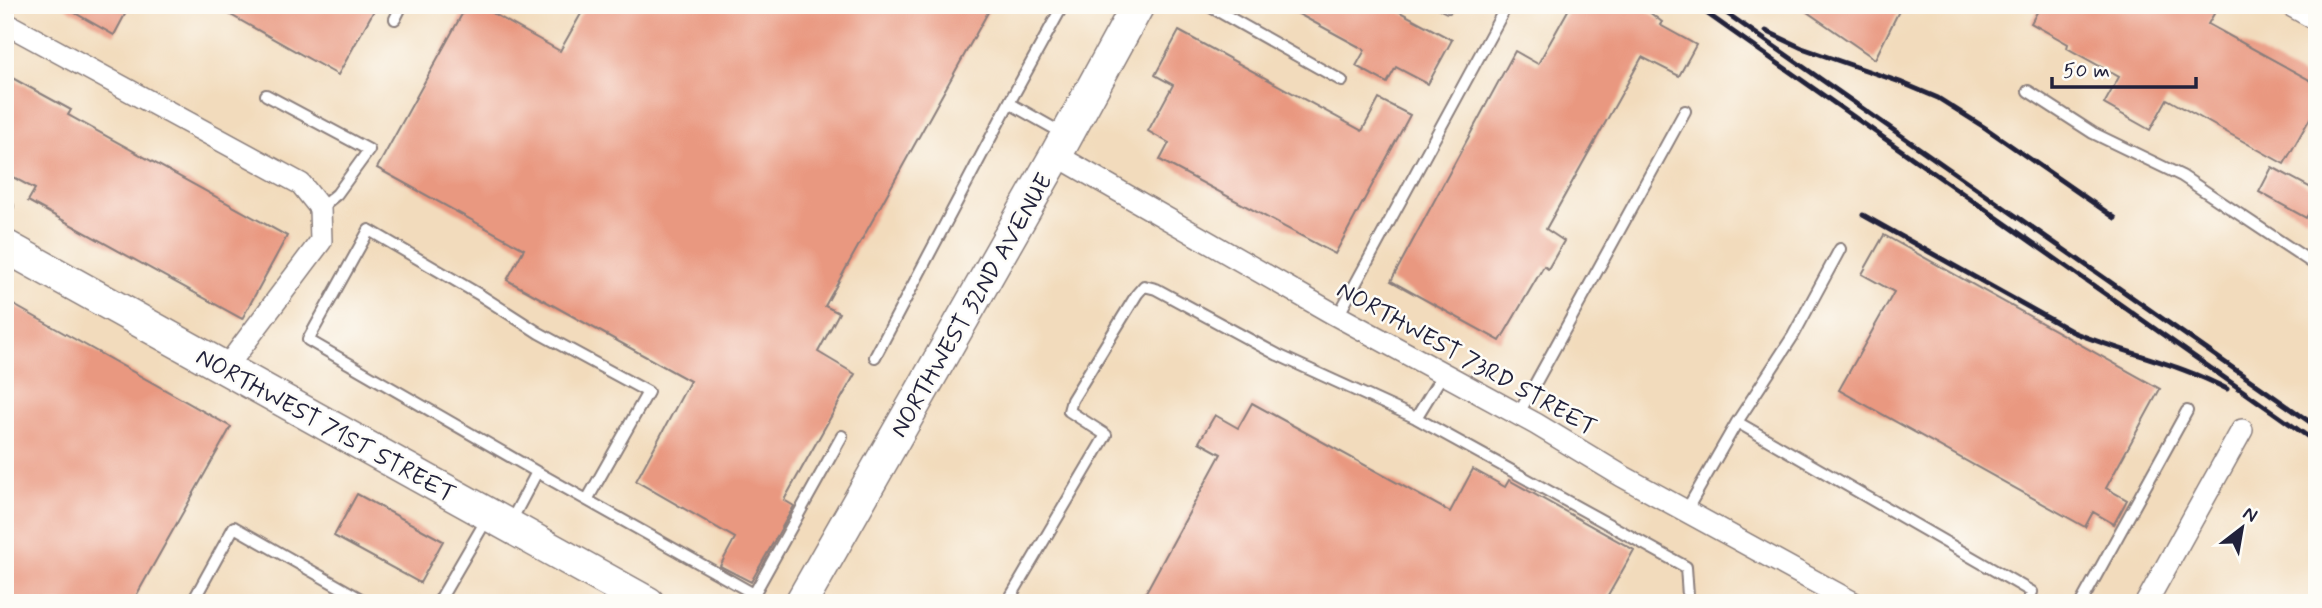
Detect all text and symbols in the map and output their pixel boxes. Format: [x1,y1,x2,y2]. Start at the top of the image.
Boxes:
scale bar [2052,46,2196,90]
text: 50 m [2063,57,2110,85]
street label: NORTHWEST 32ND AVENUE [884,168,1061,443]
street label: NORTHWEST 73RD STREET [1331,275,1602,444]
street label: NORTHWEST 71ST STREET [190,342,460,511]
north arrow [2206,492,2276,562]
text: N [2238,501,2262,529]

